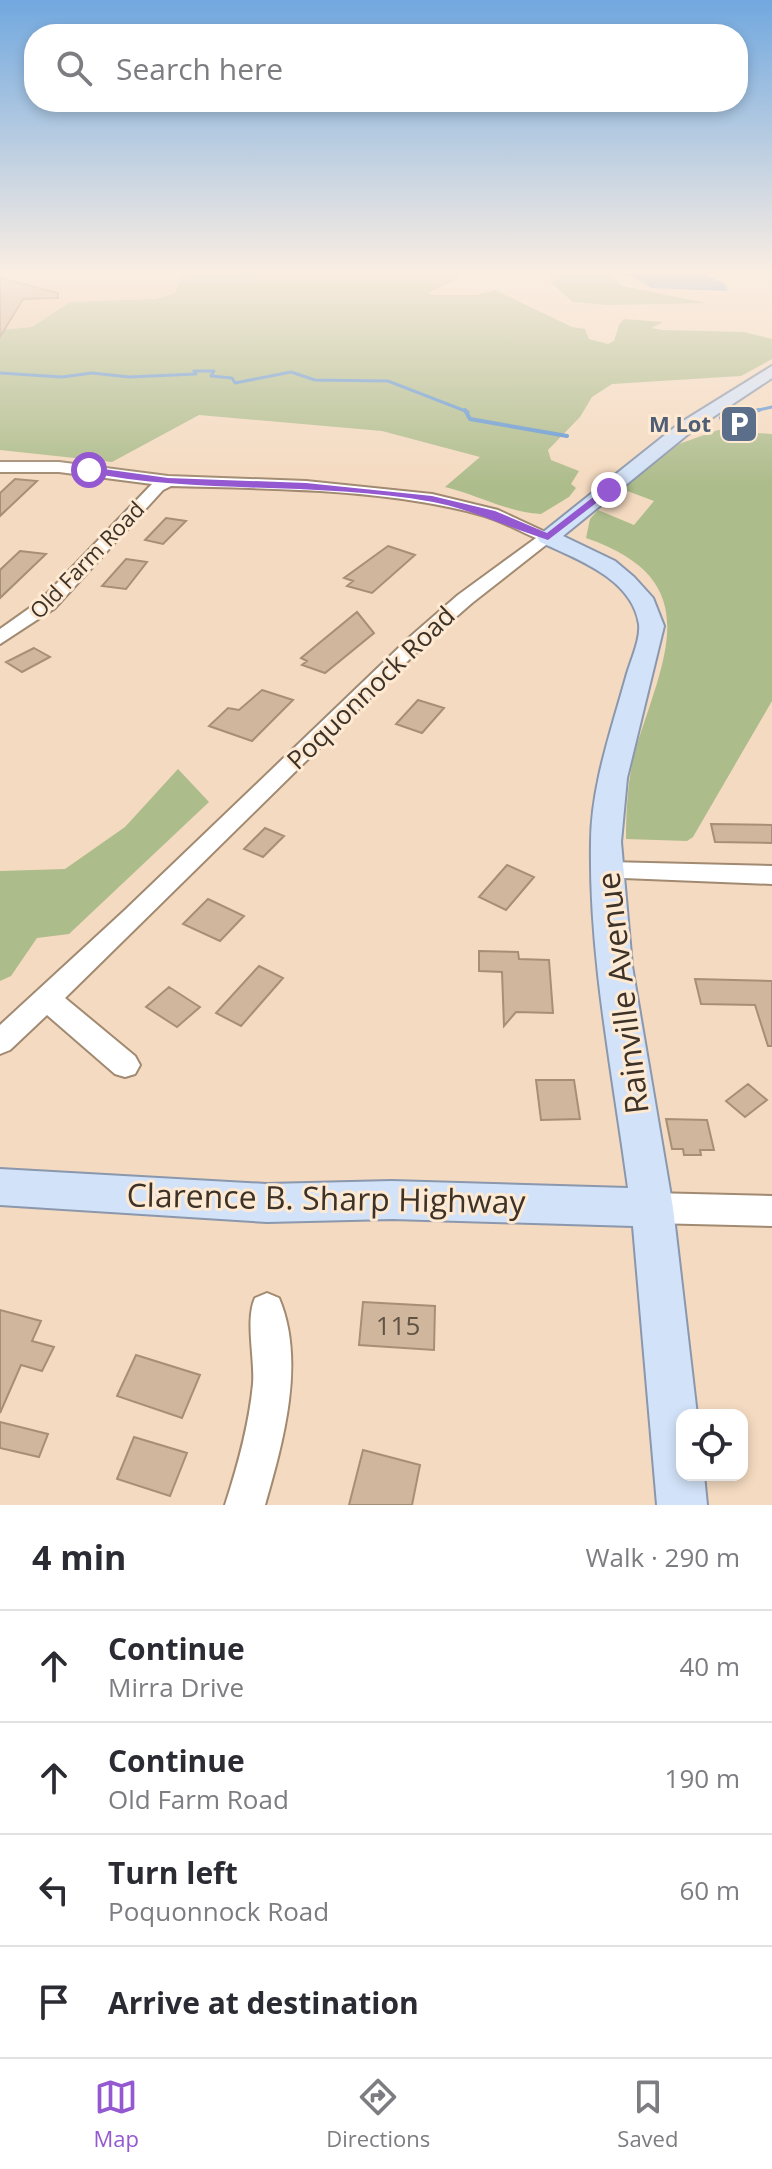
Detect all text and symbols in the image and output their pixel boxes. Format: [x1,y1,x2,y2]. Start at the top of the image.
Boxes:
search box [24,24,748,112]
icon: search [52,46,96,90]
text: Search here [116,48,283,89]
parking icon: M Lot [718,403,760,445]
place label: M Lot [649,408,711,438]
route start [71,452,107,488]
route end [591,472,627,508]
street label: Old Farm Road [22,494,150,625]
street label: Poquonnock Road [278,597,462,777]
street label: Rainville Avenue [585,870,658,1116]
street label: Clarence B. Sharp Highway [126,1173,527,1222]
house number: 115 [376,1307,420,1343]
map controls [676,1409,748,1481]
button: locate [676,1409,748,1481]
text: 4 min [32,1534,126,1580]
text: Walk · 290 m [586,1539,740,1575]
text: Continue [108,1628,245,1669]
icon: ahead [32,1644,76,1688]
text: 40 m [679,1648,740,1684]
text: Mirra Drive [108,1669,244,1705]
text: Continue [108,1740,245,1781]
icon: ahead [32,1756,76,1800]
text: 190 m [665,1760,740,1796]
text: Old Farm Road [108,1781,289,1817]
text: Turn left [108,1852,238,1893]
icon: left [32,1868,76,1912]
text: 60 m [679,1872,740,1908]
text: Poquonnock Road [108,1893,329,1929]
icon: arrive [32,1980,76,2024]
text: Arrive at destination [108,1982,419,2023]
tab: Map [94,2075,139,2153]
tab: Directions [326,2075,430,2153]
tab: Saved [617,2075,678,2153]

